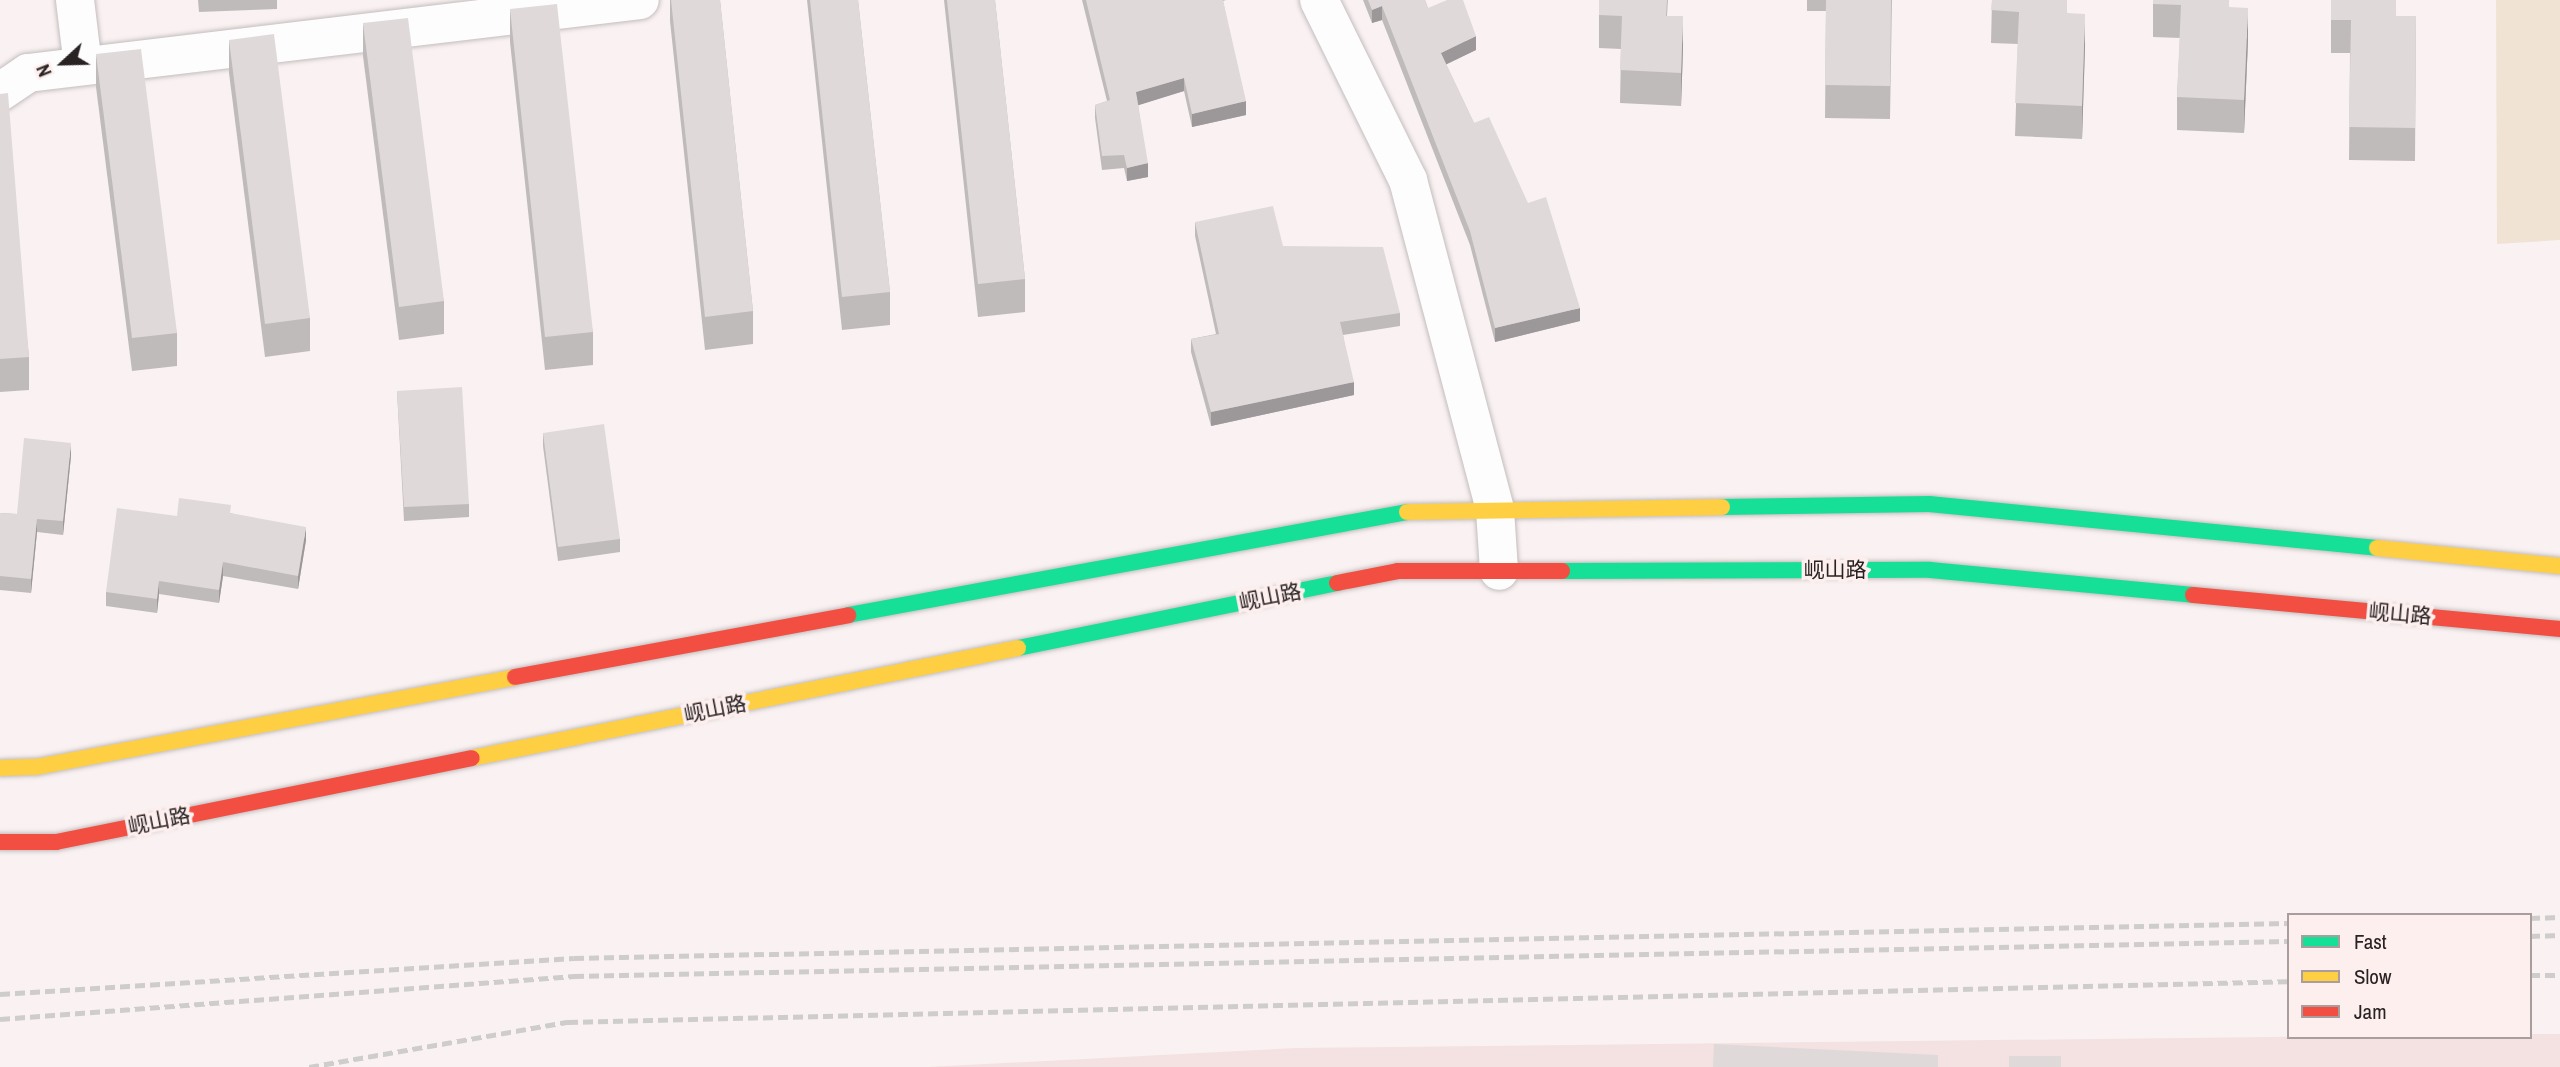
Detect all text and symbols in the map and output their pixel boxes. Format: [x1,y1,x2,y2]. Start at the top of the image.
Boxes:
north arrow [28,28,98,98]
text: N [29,61,58,81]
street label: 岘山路 [1804,557,1866,583]
street label: 岘山路 [1237,579,1303,615]
street label: 岘山路 [2368,599,2432,629]
street label: 岘山路 [682,691,748,727]
street label: 岘山路 [126,803,192,839]
legend [2287,913,2532,1039]
text: Fast [2354,927,2387,956]
text: Slow [2354,962,2391,991]
text: Jam [2354,997,2387,1026]

